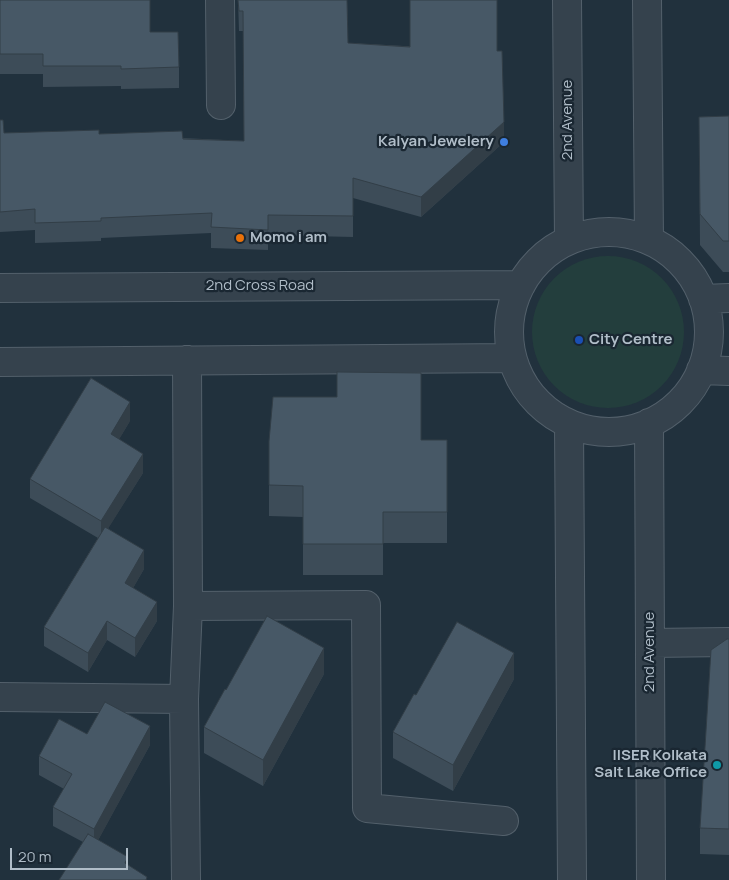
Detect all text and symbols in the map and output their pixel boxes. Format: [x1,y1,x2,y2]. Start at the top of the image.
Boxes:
street label: 2nd Avenue [559,80,577,160]
place label: Kalyan Jewelery [378,133,494,151]
marker: Kalyan Jewelery [498,136,510,148]
place label: Momo i am [250,229,327,247]
marker: Momo i am [234,232,246,244]
street label: 2nd Cross Road [206,277,314,295]
place label: City Centre [589,331,673,349]
marker: City Centre [573,334,585,346]
street label: 2nd Avenue [641,612,659,692]
place label: IISER Kolkata Salt Lake Office [594,747,707,782]
marker: IISER Kolkata Salt Lake Office [711,759,723,771]
scale bar [12,838,130,870]
text: 20 m [18,846,51,867]

